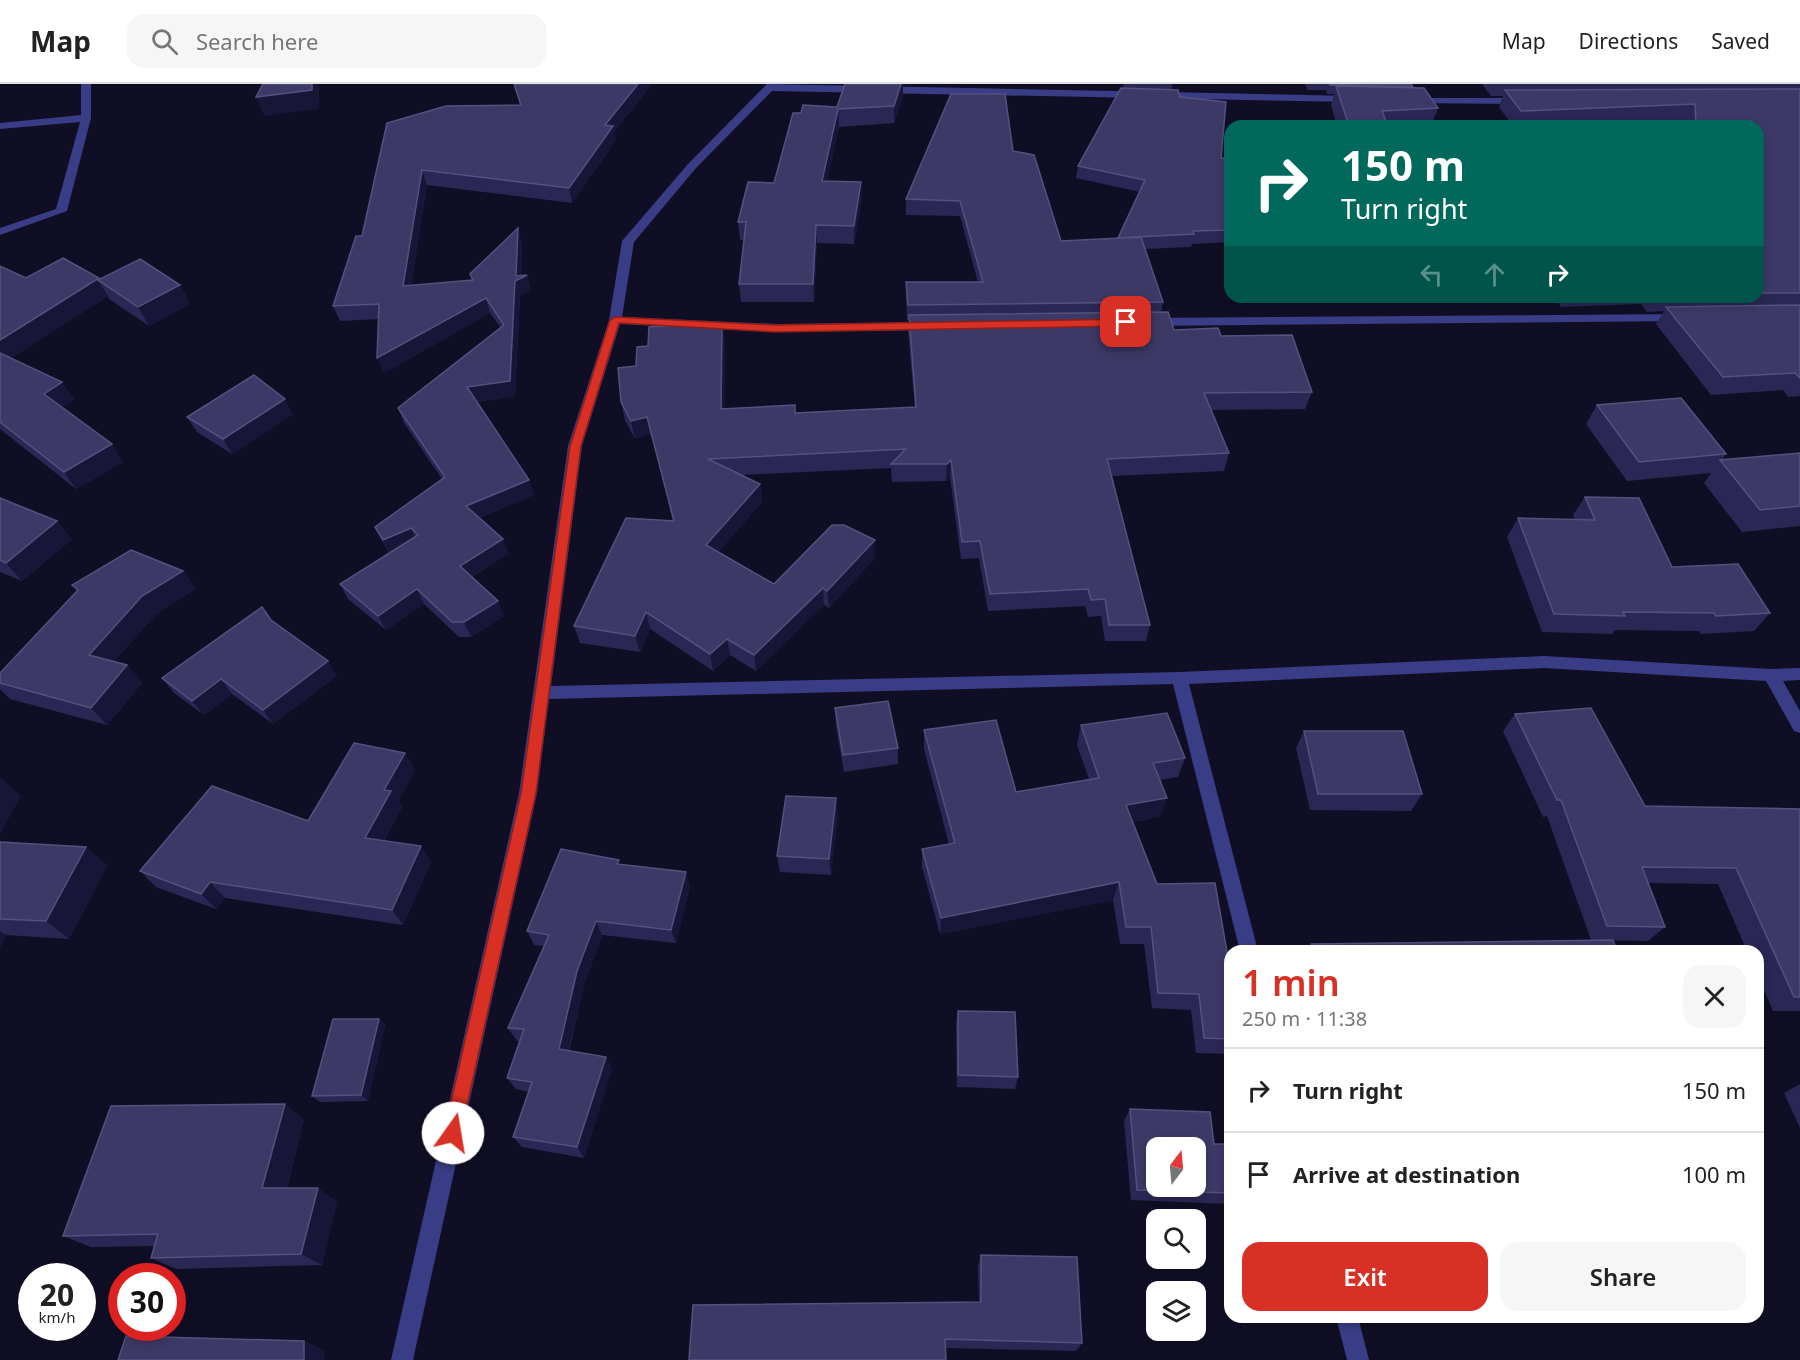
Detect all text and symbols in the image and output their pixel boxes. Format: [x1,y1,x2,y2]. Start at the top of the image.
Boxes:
search box [127,14,547,68]
text: Map [30,22,91,60]
icon: search [148,25,181,58]
text: Search here [196,26,318,56]
text: Map [1502,27,1546,55]
text: Directions [1579,27,1678,55]
text: Saved [1711,27,1770,55]
text: 150 m [1341,136,1465,193]
icon: right [1242,144,1320,222]
text: Turn right [1341,190,1467,227]
icon: left [1415,258,1448,291]
icon: ahead [1478,258,1511,291]
icon: right [1541,258,1574,291]
pin [1100,296,1151,347]
icon: arrive [1109,305,1142,338]
text: 1 min [1242,958,1340,1007]
button: close [1683,965,1746,1028]
text: 250 m · 11:38 [1242,1005,1367,1032]
icon: right [1242,1074,1275,1107]
text: Turn right [1293,1075,1403,1105]
text: 150 m [1682,1075,1746,1105]
position arrow [421,1101,485,1165]
north arrow [1146,1137,1206,1197]
map controls [1146,1137,1206,1341]
icon: arrive [1242,1158,1275,1191]
text: Arrive at destination [1293,1159,1520,1189]
text: 100 m [1682,1159,1746,1189]
button: search [1146,1209,1206,1269]
button: Exit [1242,1242,1488,1311]
button: Share [1500,1242,1746,1311]
speed limit sign: 30 [108,1263,186,1341]
text: 20 [40,1274,74,1315]
button: layers [1146,1281,1206,1341]
text: km/h [39,1307,75,1327]

